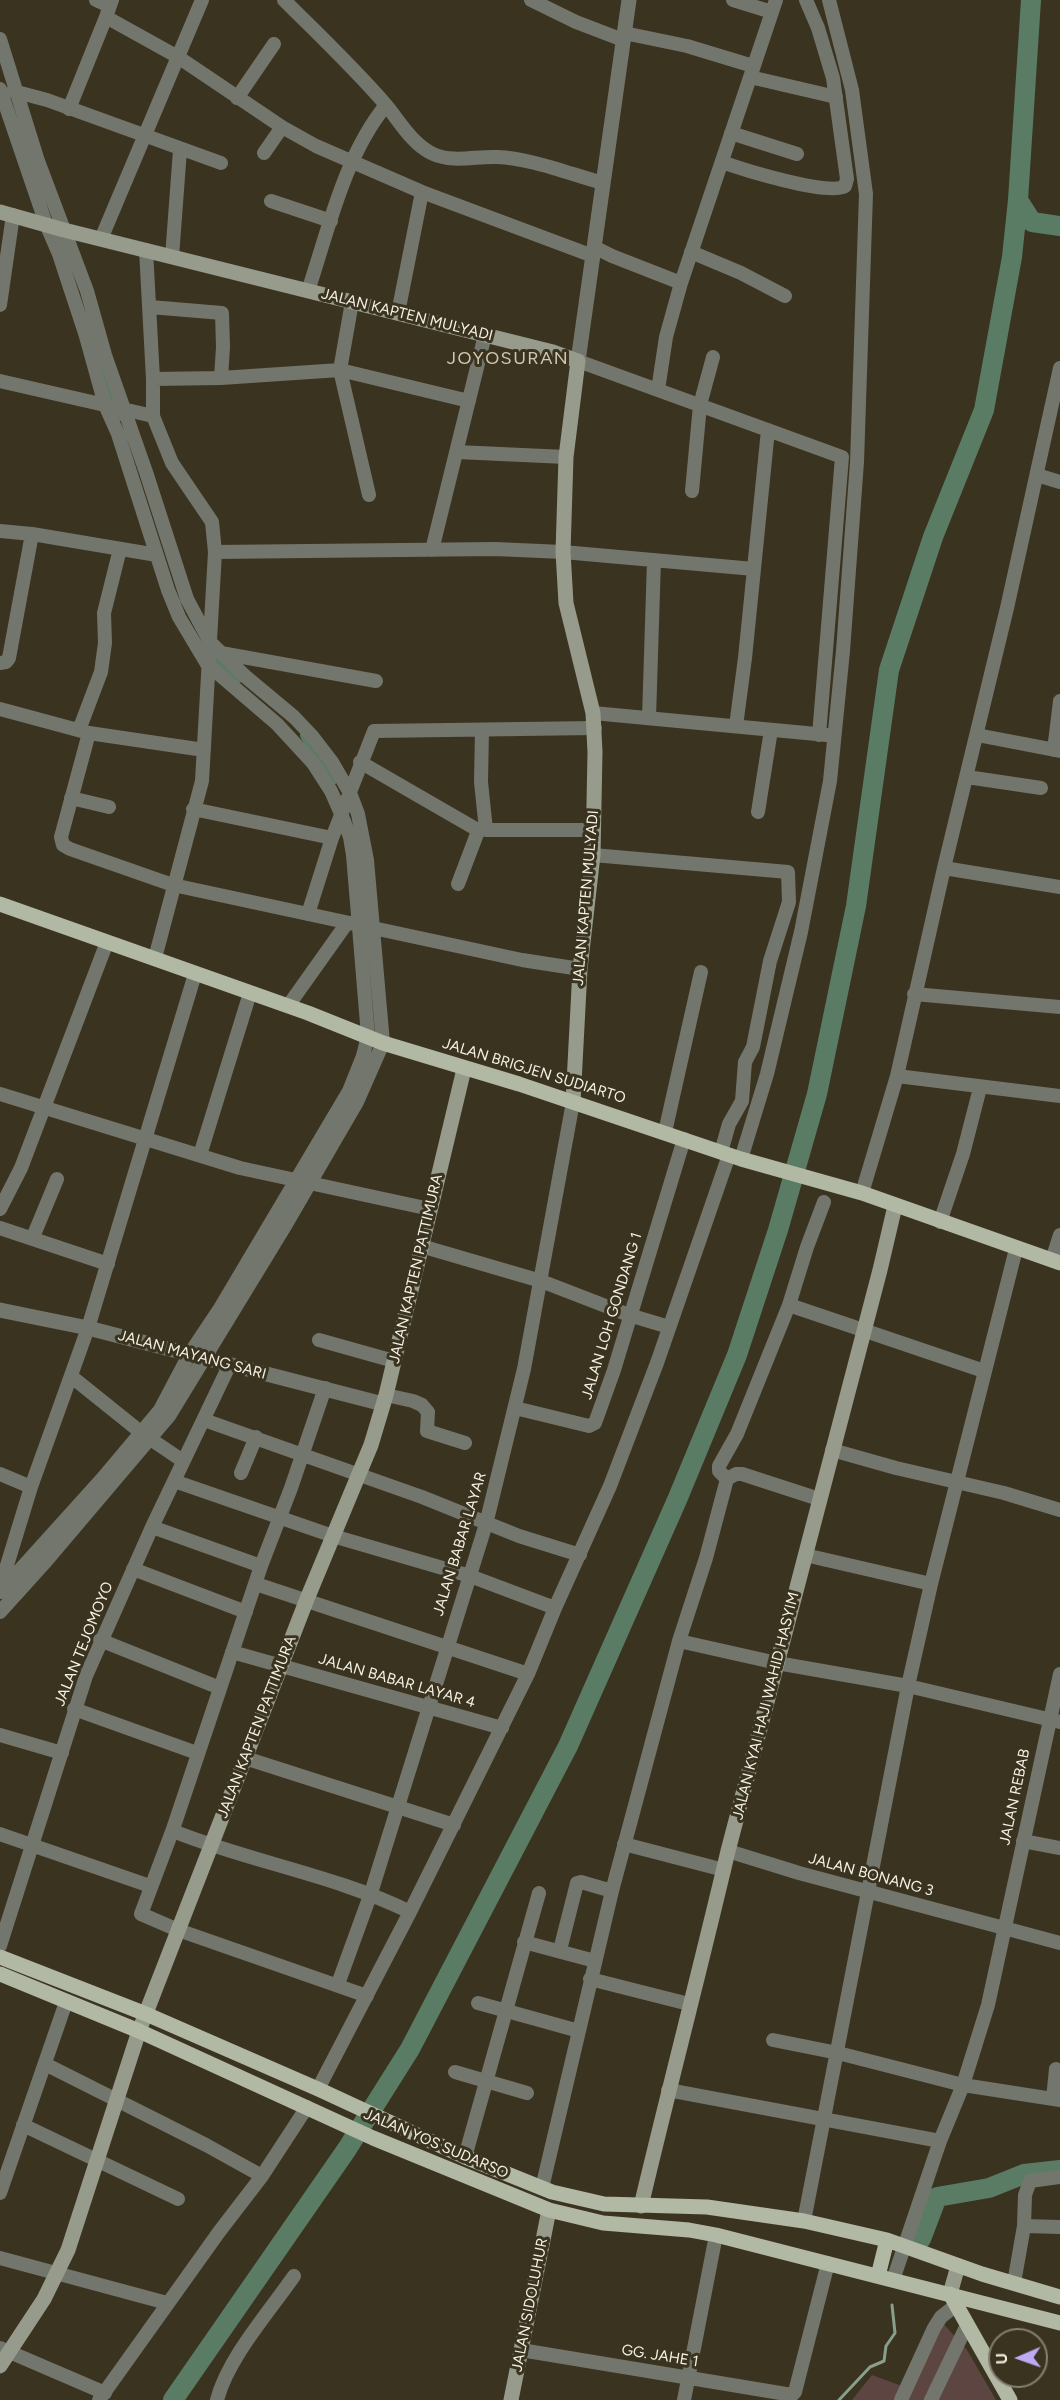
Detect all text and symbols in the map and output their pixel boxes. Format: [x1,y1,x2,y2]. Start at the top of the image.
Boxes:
street label: JALAN KAPTEN MULYADI [319,285,495,345]
district label: JOYOSURAN [447,348,569,370]
street label: JALAN KAPTEN MULYADI [569,809,603,987]
street label: JALAN BRIGJEN SUDIARTO [440,1035,628,1107]
street label: JALAN KAPTEN PATTIMURA [385,1173,447,1365]
street label: JALAN LOH GONDANG 1 [578,1230,646,1402]
street label: JALAN MAYANG SARI [116,1327,268,1383]
street label: JALAN BABAR LAYAR [430,1470,490,1618]
street label: JALAN TEJOMOYO [51,1579,117,1709]
street label: JALAN KYAI HAJI WAHID HASYIM [729,1590,803,1822]
street label: JALAN KAPTEN PATTIMURA [214,1633,300,1821]
street label: JALAN BABAR LAYAR 4 [317,1650,477,1712]
street label: JALAN REBAB [996,1747,1034,1847]
street label: JALAN BONANG 3 [807,1850,935,1900]
street label: JALAN YOS SUDARSO [361,2105,511,2183]
street label: JALAN SIDOLUHUR [508,2237,552,2373]
north arrow [988,2328,1048,2388]
street label: GG. JAHE 1 [620,2341,700,2371]
text: U [992,2353,1011,2365]

